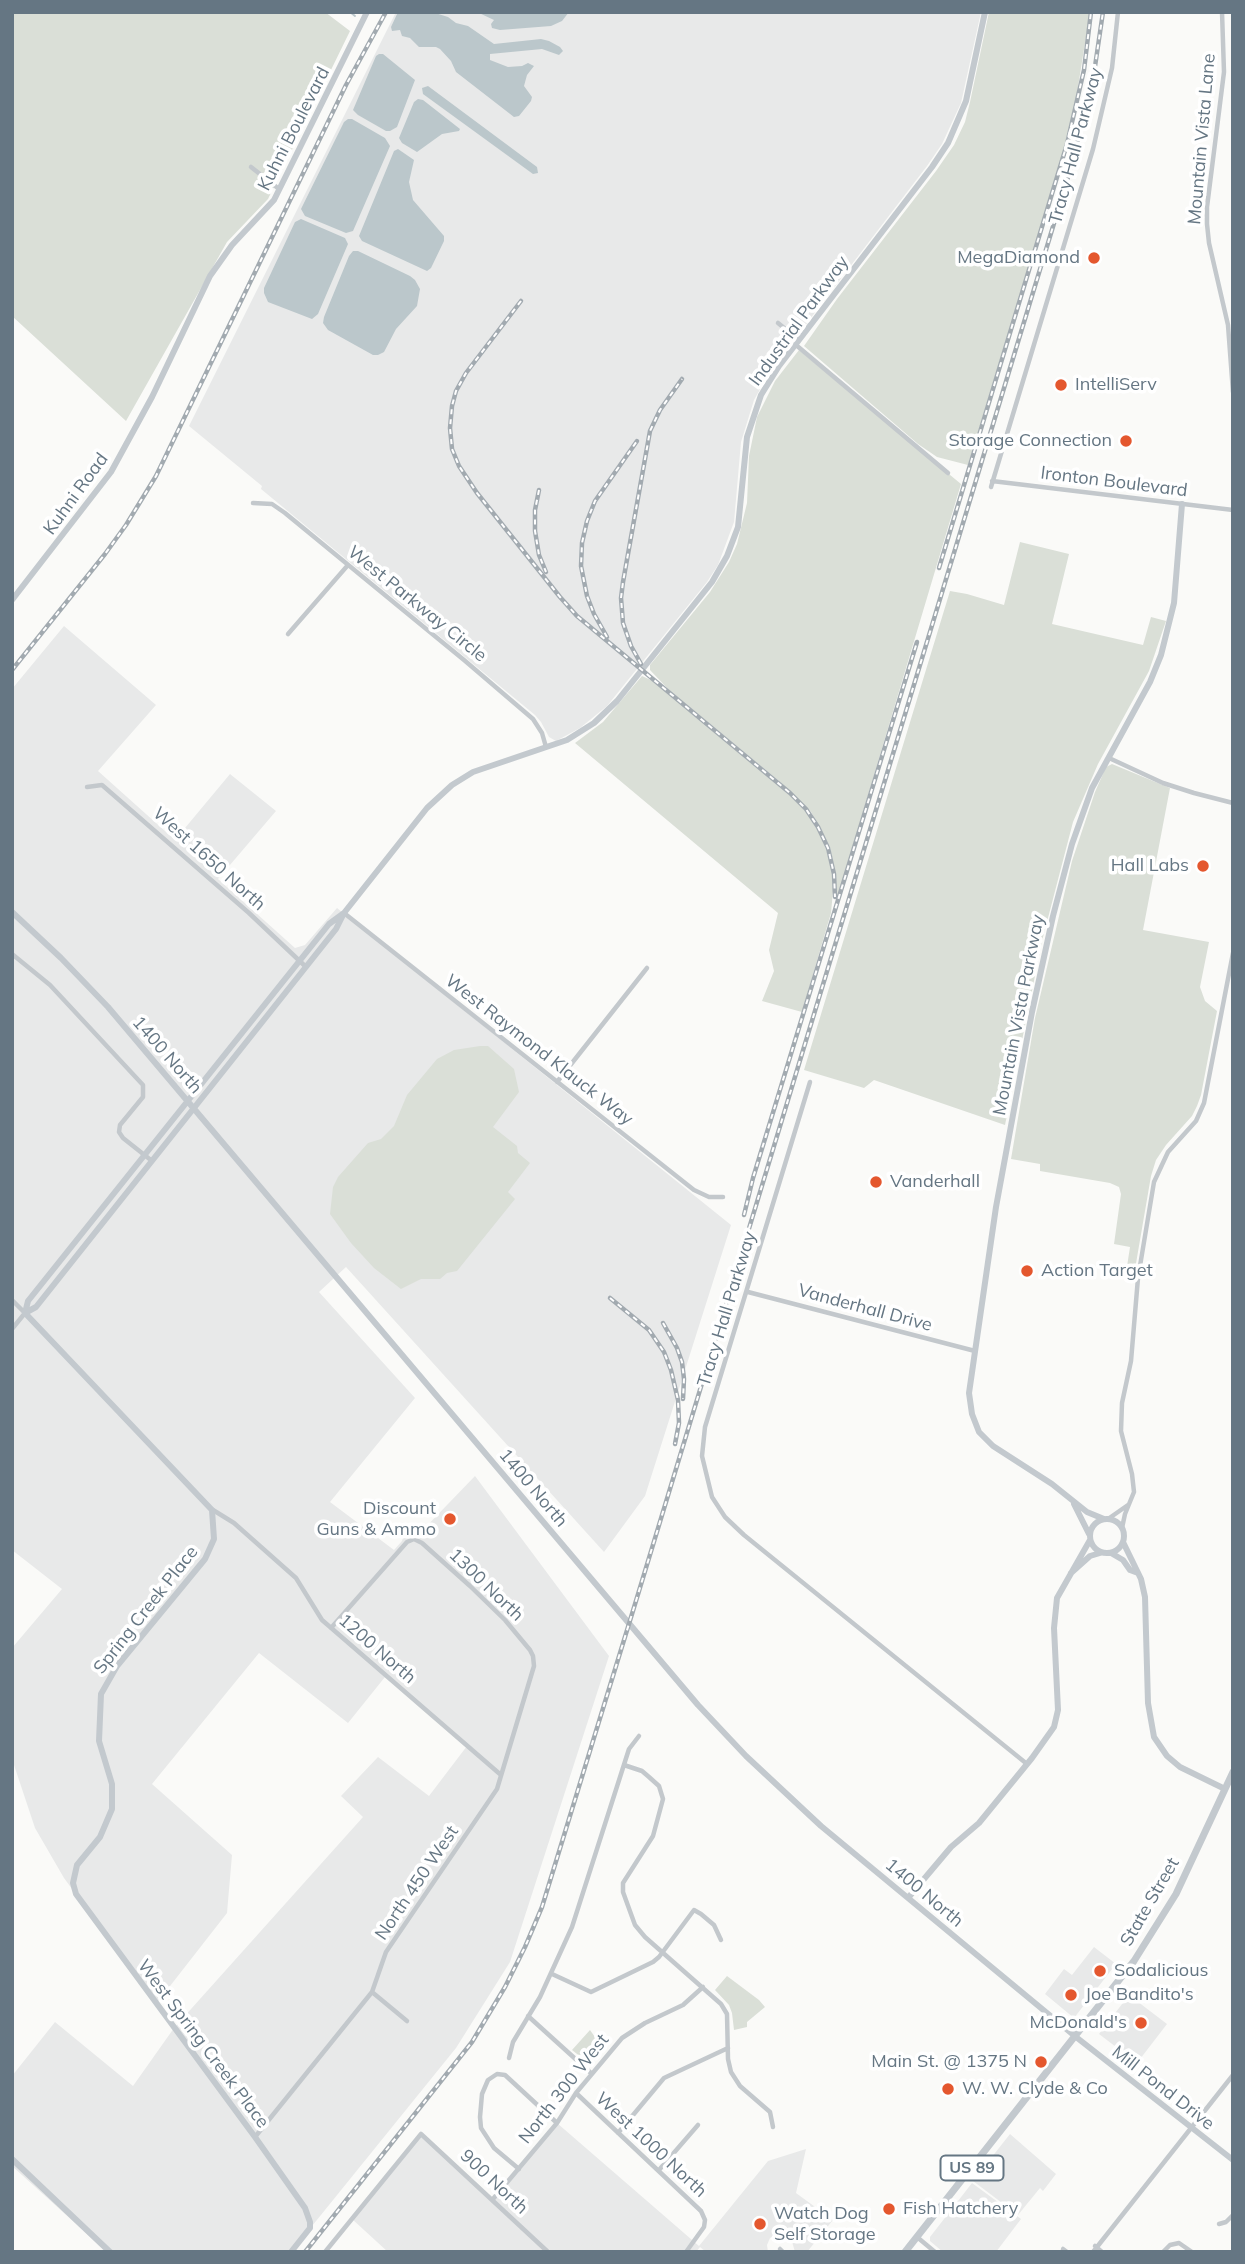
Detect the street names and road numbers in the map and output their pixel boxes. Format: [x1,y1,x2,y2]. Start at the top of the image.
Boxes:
street label: Mountain Vista Lane [1184,53,1220,225]
street label: Kuhni Boulevard [254,64,334,194]
street label: Tracy Hall Parkway [1045,65,1107,227]
street label: Industrial Parkway [745,252,853,390]
street label: Kuhni Road [39,449,113,539]
street label: Ironton Boulevard [1039,462,1189,502]
street label: West Parkway Circle [343,541,491,667]
street label: West 1650 North [148,803,270,915]
street label: Mountain Vista Parkway [989,913,1049,1117]
street label: West Raymond Klauck Way [441,970,637,1130]
street label: 1400 North [128,1012,206,1098]
street label: Tracy Hall Parkway [693,1229,761,1389]
street label: Vanderhall Drive [796,1280,934,1336]
street label: 1400 North [494,1444,572,1532]
street label: Spring Creek Place [89,1542,203,1678]
street label: 1300 North [444,1544,528,1626]
street label: 1200 North [334,1610,420,1688]
street label: North 450 West [371,1822,463,1944]
street label: 1400 North [880,1854,968,1932]
street label: State Street [1116,1854,1184,1950]
street label: West Spring Creek Place [133,1956,273,2132]
street label: North 300 West [514,2030,614,2148]
street label: Mill Pond Drive [1107,2041,1219,2135]
street label: West 1000 North [591,2088,711,2202]
street label: 900 North [456,2145,532,2219]
road number: US 89 [940,2156,1004,2180]

